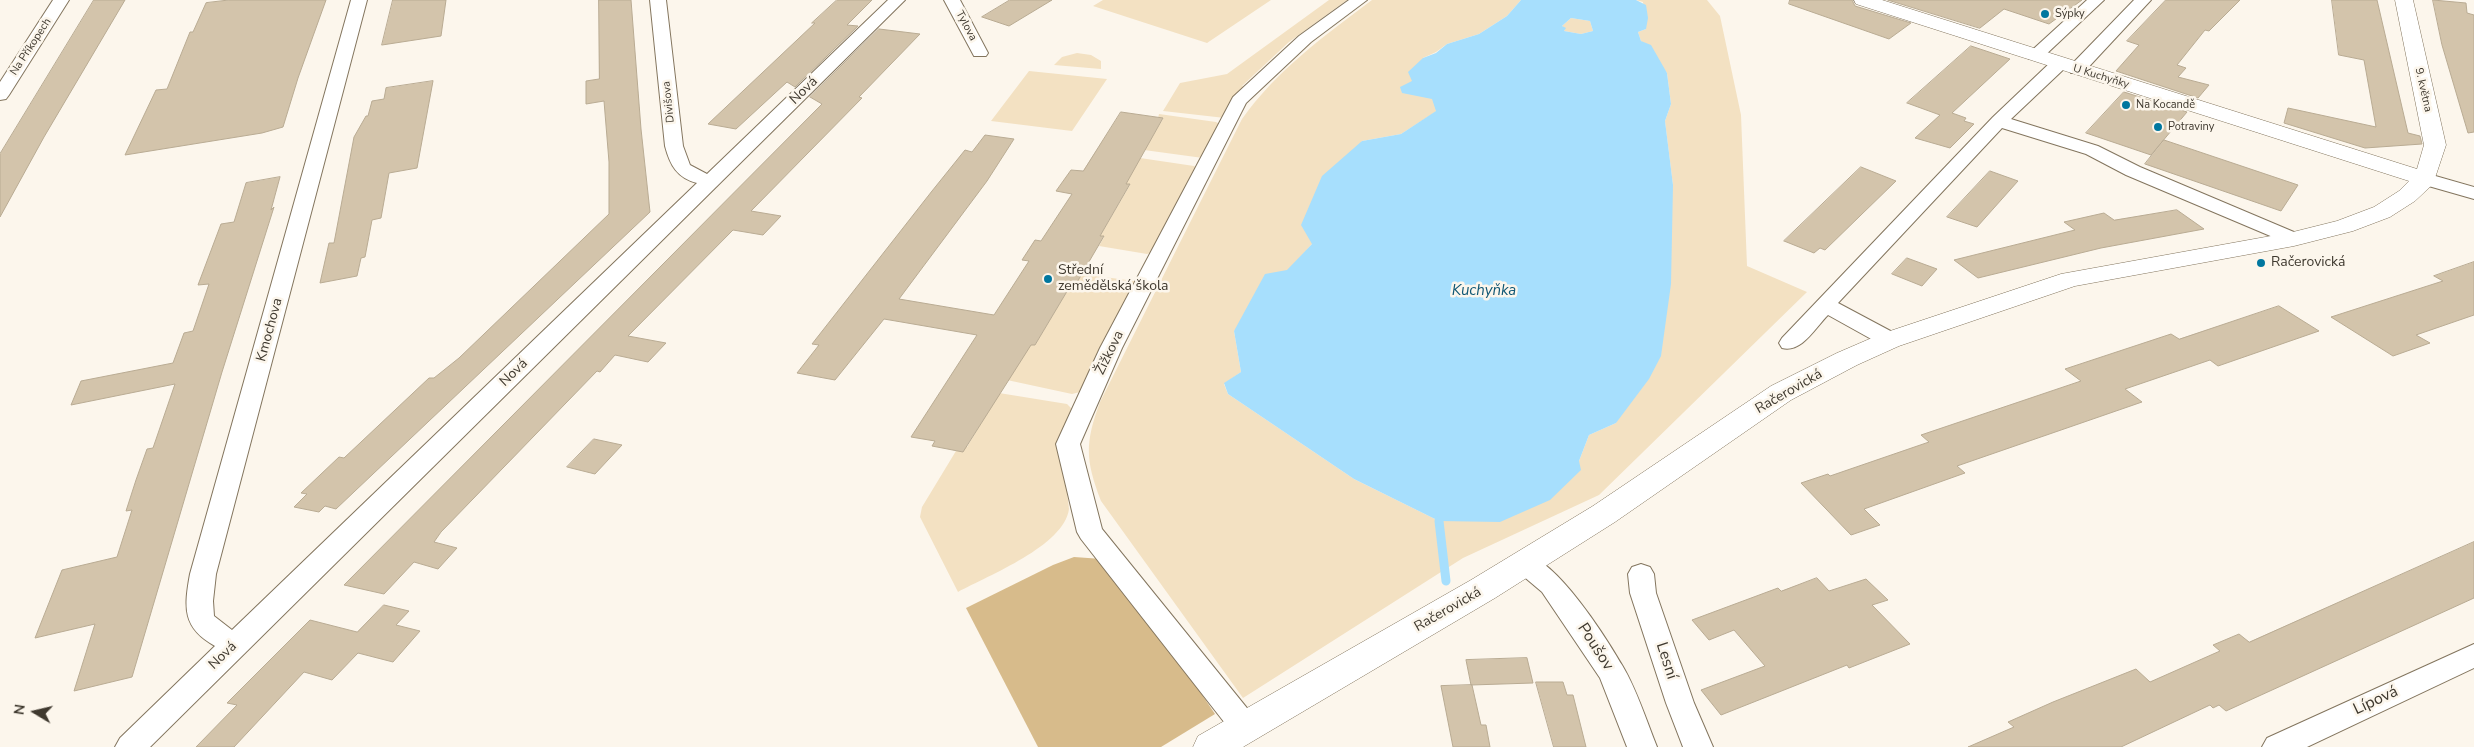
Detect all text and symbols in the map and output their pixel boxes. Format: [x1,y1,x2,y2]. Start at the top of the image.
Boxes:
place label: Sýpky [2055,7,2085,21]
marker: Sýpky [2039,8,2051,20]
street label: Tylova [953,9,979,43]
street label: Na Příkopech [8,16,54,78]
street label: U Kuchyňky [2071,62,2131,92]
street label: 9. května [2412,67,2434,113]
street label: Nová [786,74,822,108]
street label: Divišova [660,81,678,123]
place label: Na Kocandě [2136,98,2195,112]
marker: Na Kocandě [2120,99,2132,111]
place label: Potraviny [2168,120,2214,134]
marker: Potraviny [2152,121,2164,133]
place label: Račerovická [2271,255,2345,271]
marker: Račerovická [2255,257,2267,269]
place label: Střední zemědělská škola [1058,263,1168,296]
marker: Střední zemědělská škola [1042,273,1054,285]
water label: Kuchyňka [1452,282,1516,300]
street label: Kmochova [253,296,287,364]
street label: Žižkova [1092,328,1128,378]
street label: Nová [496,356,532,390]
street label: Račerovická [1753,366,1825,418]
street label: Račerovická [1412,584,1484,636]
street label: Poušov [1573,620,1617,674]
street label: Nová [205,639,241,673]
street label: Lesní [1651,640,1681,682]
street label: Lípová [2351,682,2401,720]
north arrow [10,687,60,737]
text: N [9,703,30,716]

